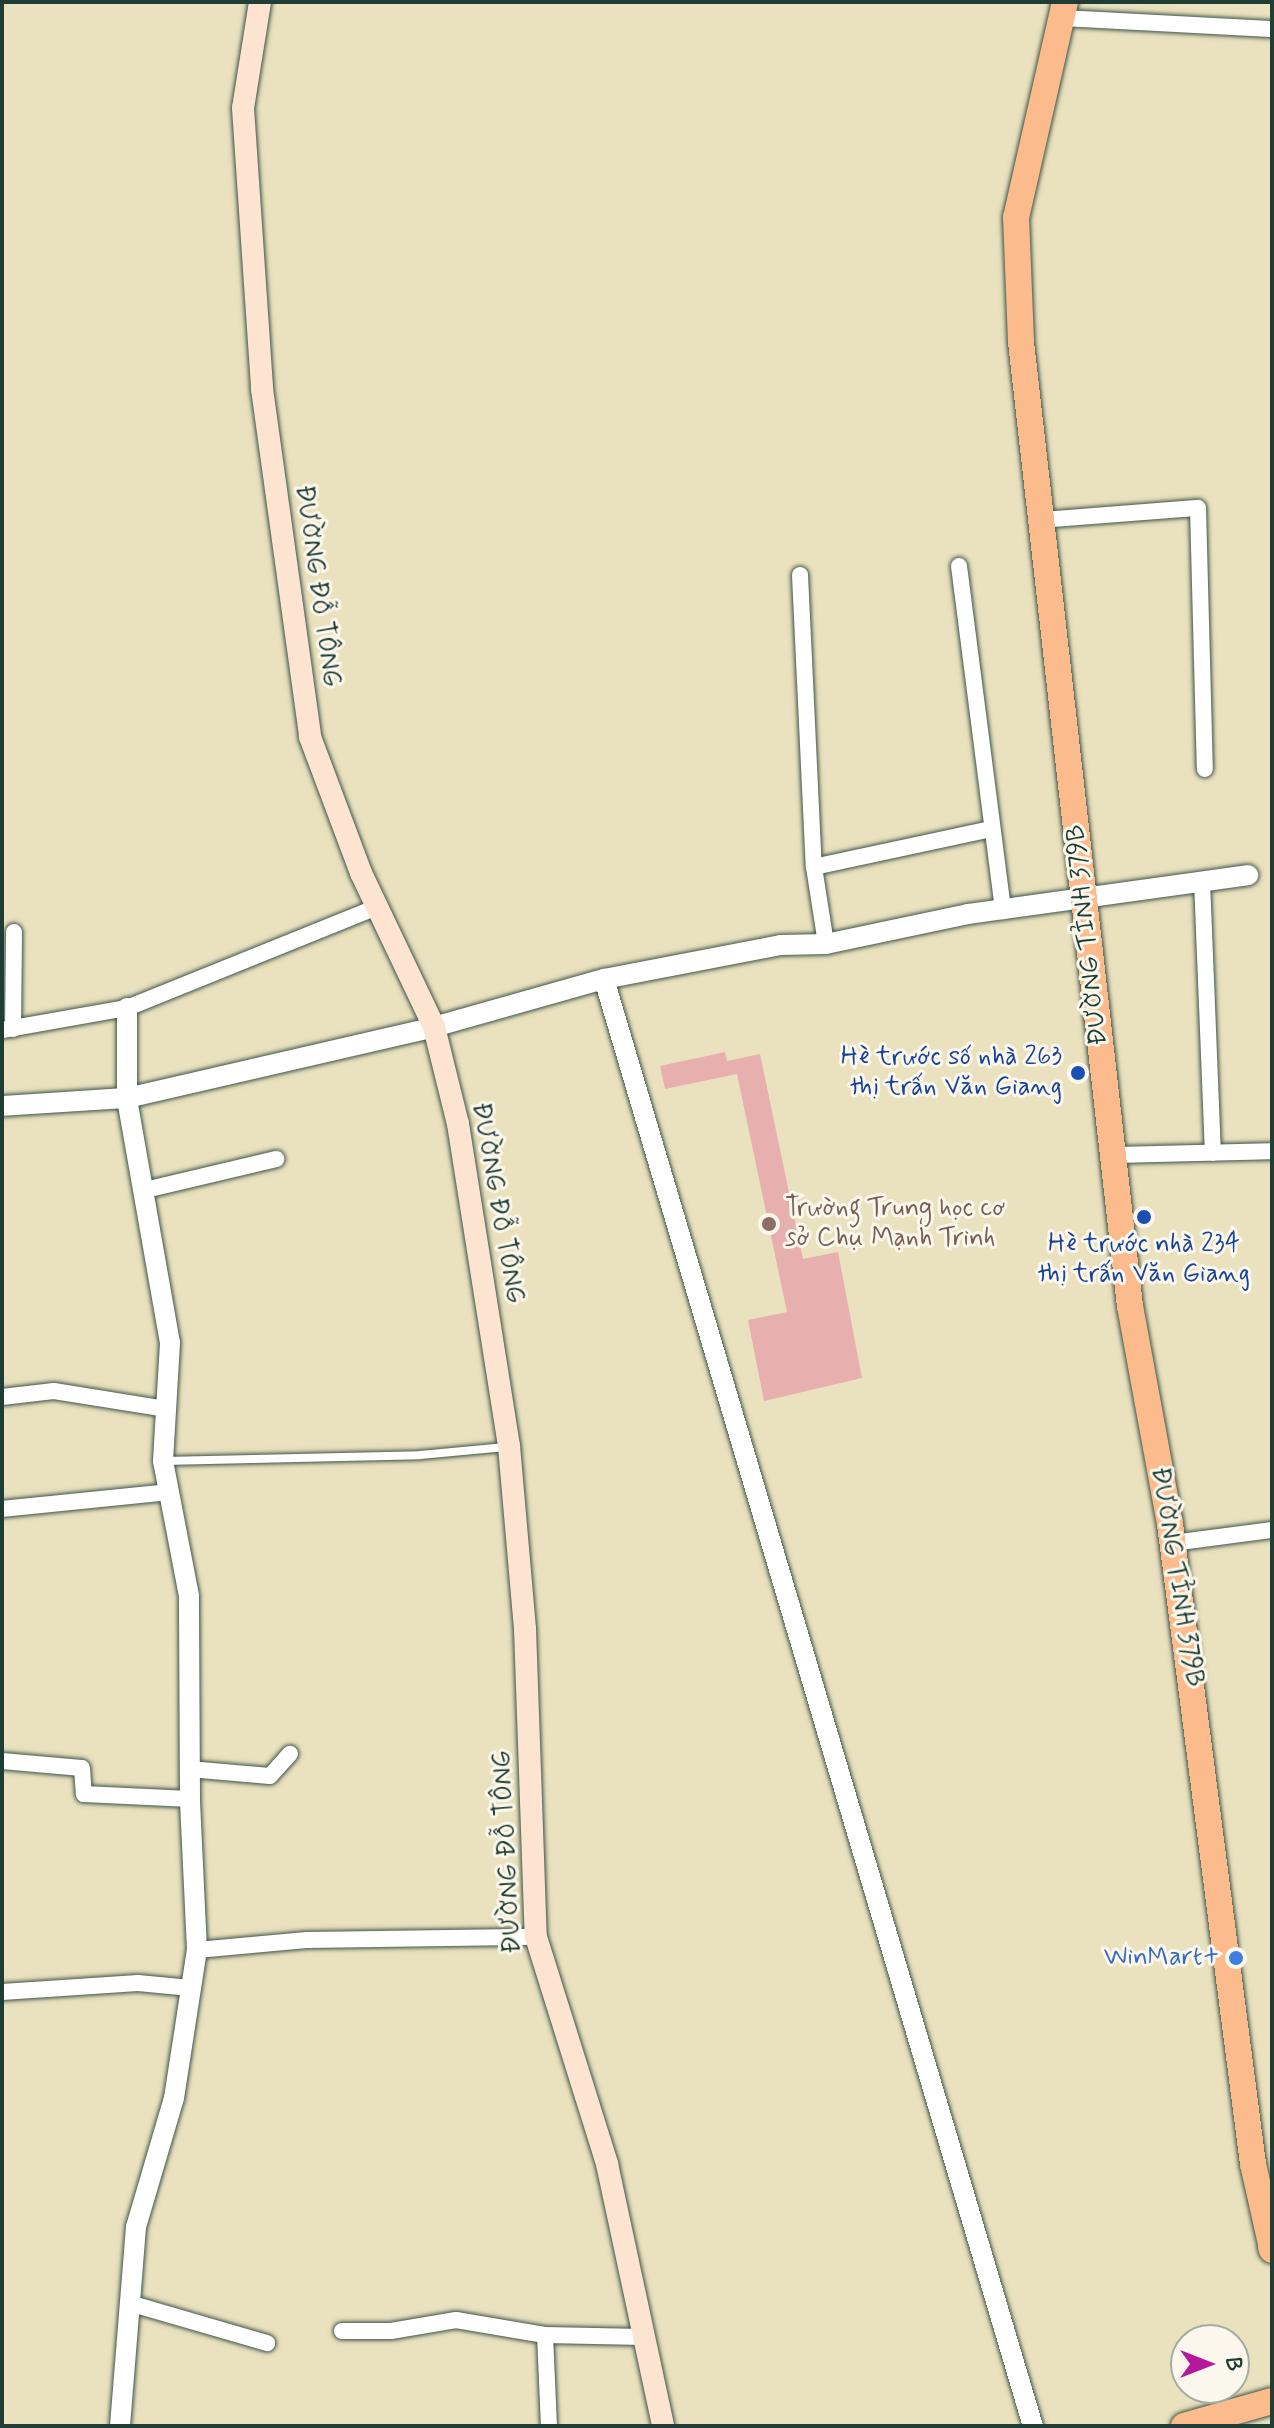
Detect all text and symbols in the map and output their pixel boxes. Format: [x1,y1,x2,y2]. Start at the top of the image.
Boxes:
street label: ĐƯỜNG ĐỖ TÔNG [287,483,347,689]
street label: ĐƯỜNG TỈNH 379B [1061,824,1115,1046]
place label: Hè trước số nhà 263 thị trấn Văn Giang [841,1042,1062,1104]
marker: Hè trước số nhà 263 thị trấn Văn Giang [1069,1064,1087,1082]
street label: ĐƯỜNG ĐỖ TÔNG [464,1100,530,1306]
place label: Trường Trung học cơ sở Chụ Mạnh Trinh [785,1193,1006,1254]
marker: Hè trước nhà 234 thị trấn Văn Giang [1135,1208,1153,1226]
marker: Trường Trung học cơ sở Chụ Mạnh Trinh [760,1215,778,1233]
place label: Hè trước nhà 234 thị trấn Văn Giang [1041,1229,1247,1290]
street label: ĐƯỜNG TỈNH 379B [1143,1466,1209,1688]
street label: ĐƯỜNG ĐỖ TÔNG [487,1750,529,1954]
place label: WinMart+ [1104,1942,1220,1974]
marker: WinMart+ [1227,1949,1245,1967]
north arrow [1170,2324,1250,2404]
text: B [1218,2357,1246,2371]

